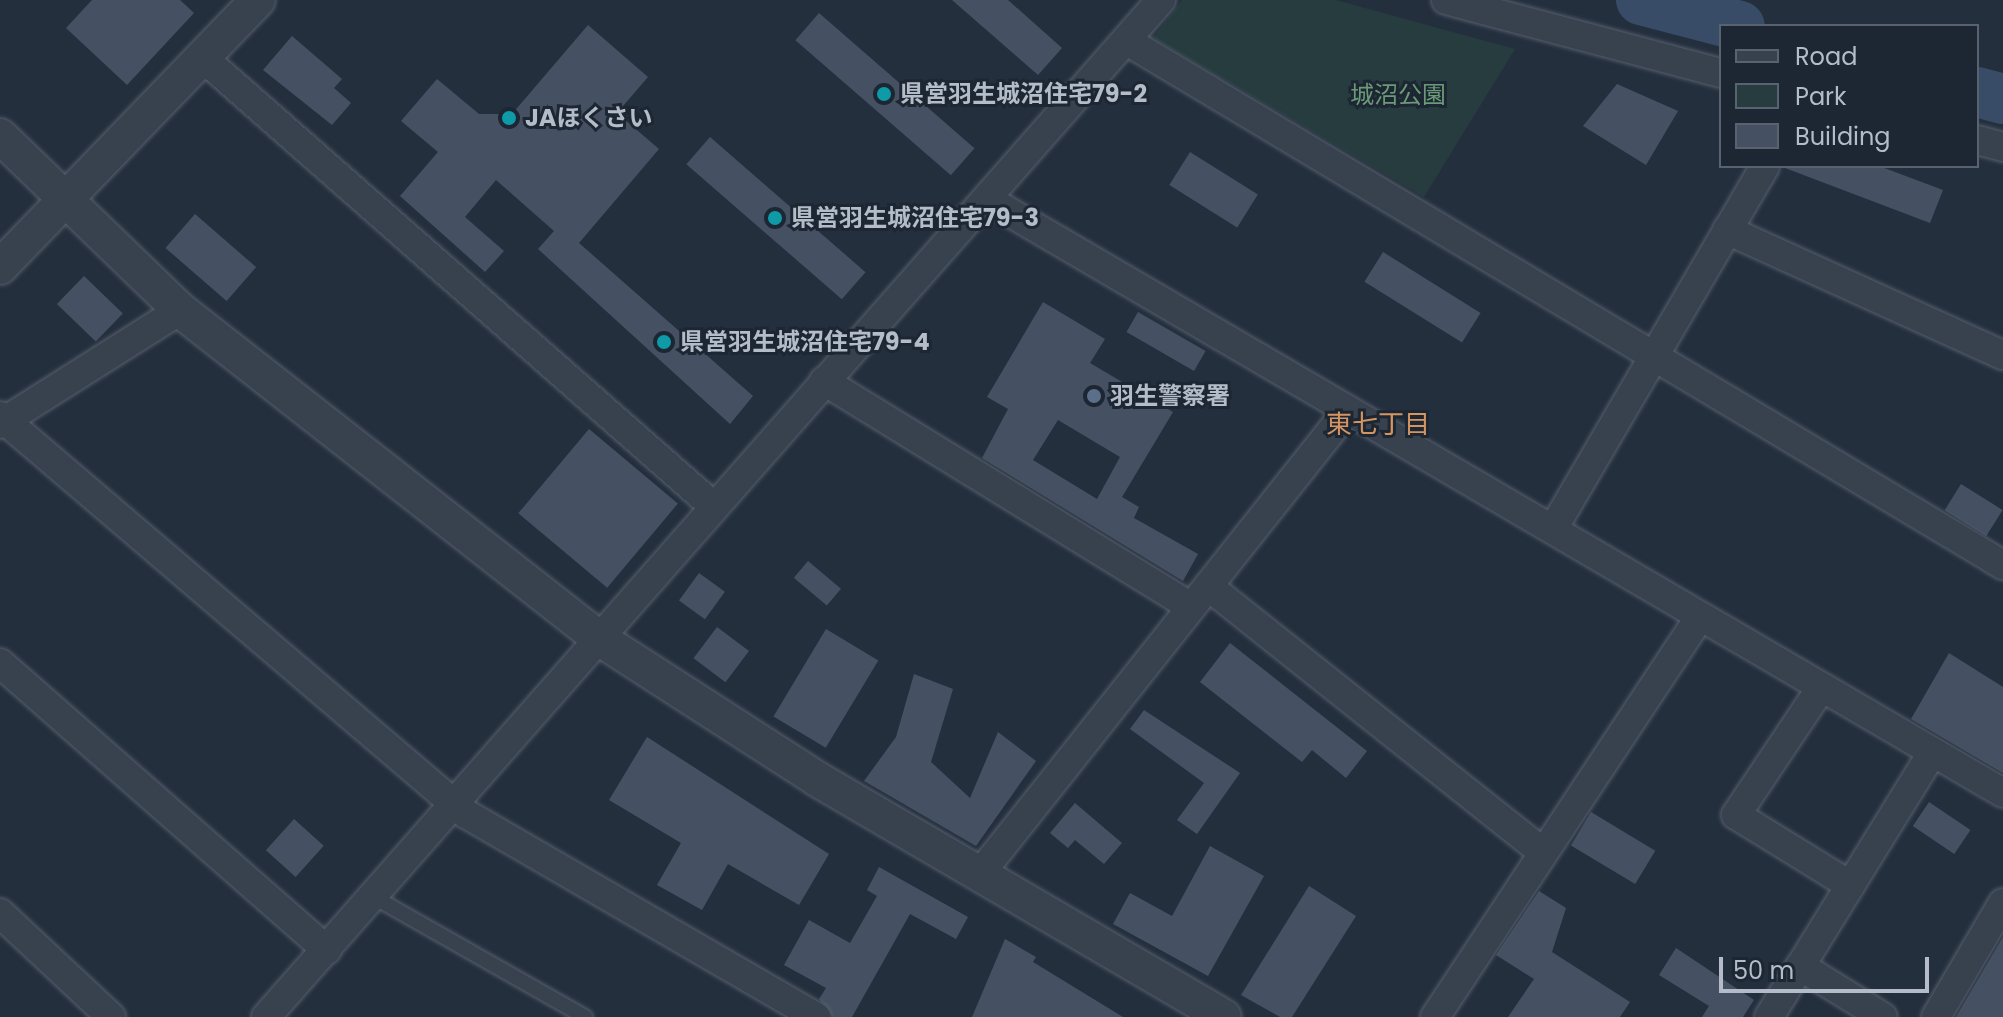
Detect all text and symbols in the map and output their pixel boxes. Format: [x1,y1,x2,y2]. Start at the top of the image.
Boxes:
legend [1719,24,1979,168]
text: Road [1795,40,1857,73]
place label: 県営羽生城沼住宅79-2 [900,80,1147,108]
text: Park [1795,80,1846,113]
park label: 城沼公園 [1350,81,1446,109]
marker: 県営羽生城沼住宅79-2 [875,85,893,103]
place label: JAほくさい [525,104,653,132]
marker: JAほくさい [500,109,518,127]
text: Building [1795,120,1891,153]
place label: 県営羽生城沼住宅79-3 [791,204,1039,232]
marker: 県営羽生城沼住宅79-3 [766,209,784,227]
place label: 県営羽生城沼住宅79-4 [680,328,930,356]
marker: 県営羽生城沼住宅79-4 [655,333,673,351]
place label: 羽生警察署 [1110,382,1230,410]
marker: 羽生警察署 [1085,387,1103,405]
district label: 東七丁目 [1326,409,1430,441]
scale bar [1723,941,1933,991]
text: 50 m [1733,954,1794,987]

